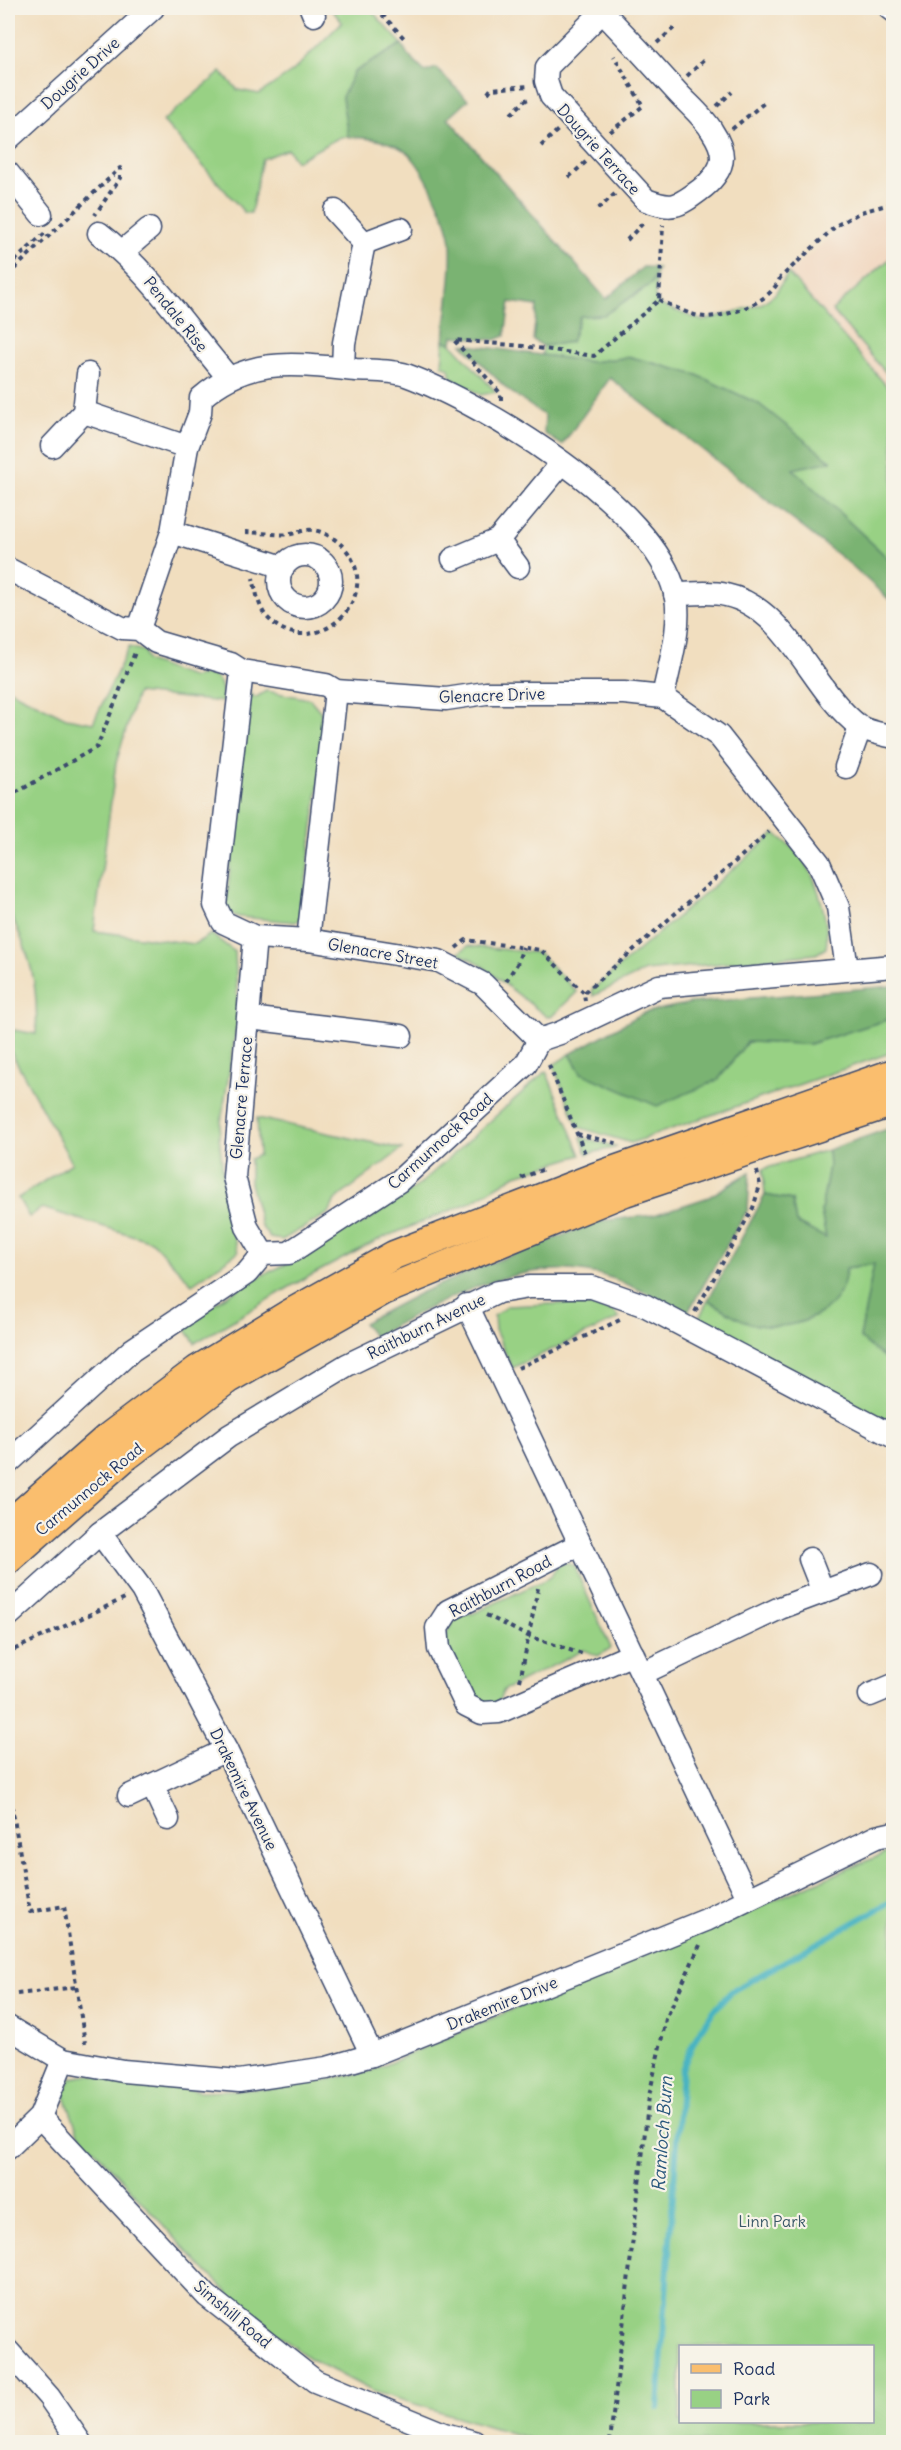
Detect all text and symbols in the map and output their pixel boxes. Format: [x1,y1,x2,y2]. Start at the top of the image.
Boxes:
street label: Dougrie Drive [37,32,123,114]
street label: Dougrie Terrace [553,99,645,199]
street label: Pendale Rise [140,272,212,356]
street label: Glenacre Drive [438,683,546,707]
street label: Glenacre Street [326,933,440,973]
street label: Glenacre Terrace [226,1036,256,1160]
street label: Carmunnock Road [383,1089,497,1193]
street label: Raithburn Avenue [364,1289,488,1363]
street label: Carmunnock Road [31,1438,147,1540]
street label: Raithburn Road [446,1551,554,1621]
street label: Drakemire Avenue [206,1725,282,1853]
street label: Drakemire Drive [444,1972,560,2034]
water label: Ramloch Burn [647,2075,678,2192]
park label: Linn Park [738,2211,806,2231]
street label: Simshill Road [190,2276,276,2352]
legend [679,2345,874,2423]
text: Road [733,2357,776,2380]
text: Park [733,2387,770,2410]

